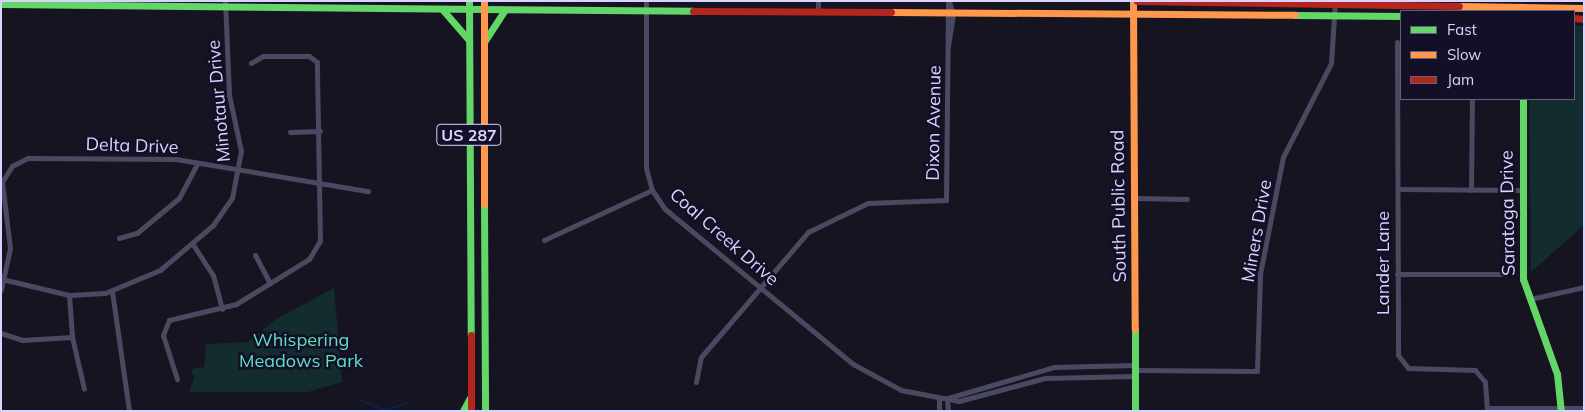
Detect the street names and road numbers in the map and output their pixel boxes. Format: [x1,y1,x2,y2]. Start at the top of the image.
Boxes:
street label: Minotaur Drive [203,39,235,163]
street label: Dixon Avenue [922,65,946,181]
road number: US 287 [435,122,503,148]
street label: South Public Road [1107,130,1131,282]
street label: Delta Drive [85,134,179,158]
street label: Saratoga Drive [1496,150,1520,276]
street label: Miners Drive [1237,178,1277,284]
street label: Coal Creek Drive [665,184,783,290]
street label: Lander Lane [1372,211,1394,315]

